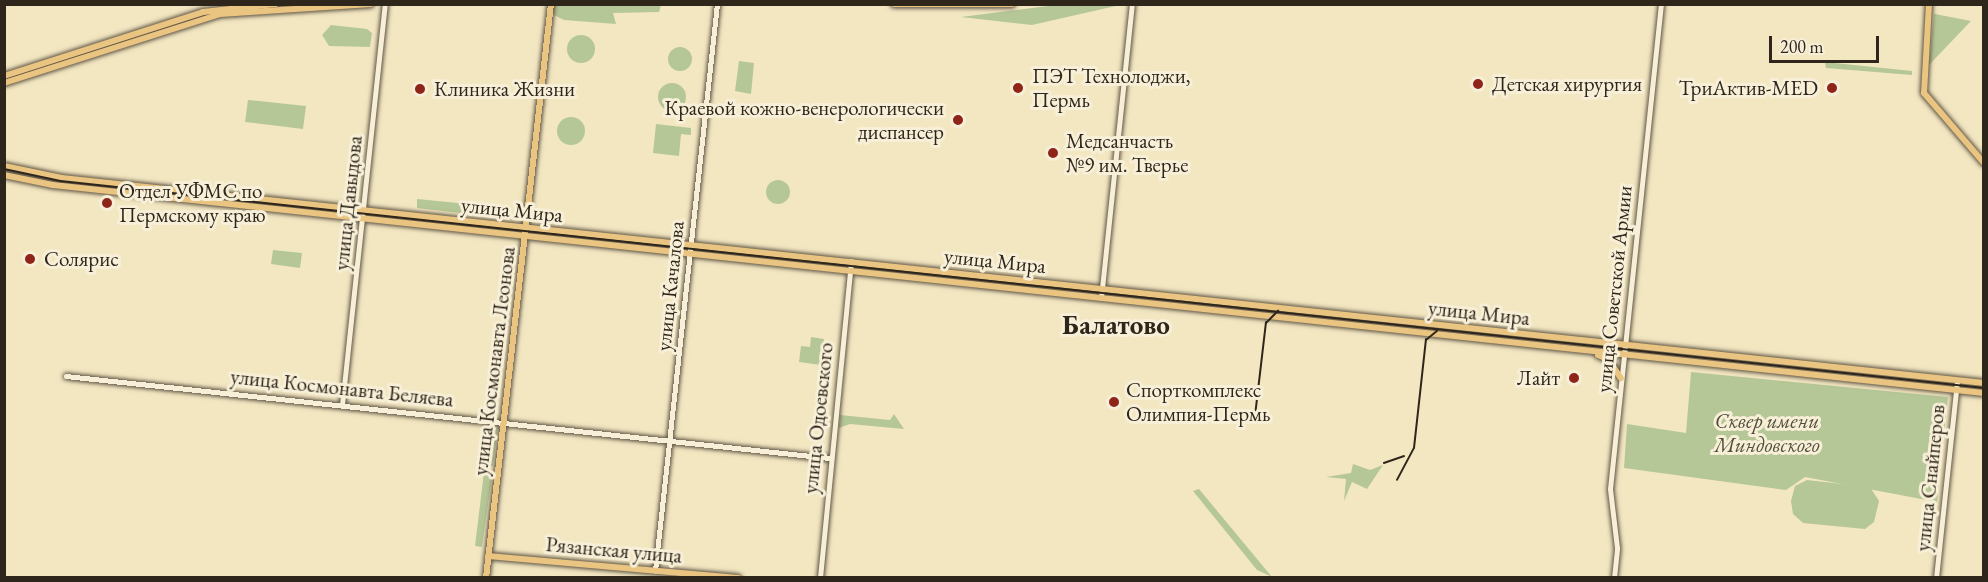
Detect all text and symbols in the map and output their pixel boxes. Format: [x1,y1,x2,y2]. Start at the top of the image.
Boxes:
scale bar [1772,24,1882,62]
text: 200 m [1780,35,1824,58]
place label: ПЭТ Технолоджи, Пермь [1032,63,1191,113]
place label: Детская хирургия [1492,71,1642,97]
marker: Детская хирургия [1469,75,1487,93]
place label: ТриАктив-MED [1679,75,1818,101]
place label: Клиника Жизни [434,76,575,102]
marker: ПЭТ Технолоджи, Пермь [1009,79,1027,97]
marker: ТриАктив-MED [1823,79,1841,97]
marker: Клиника Жизни [411,80,429,98]
place label: Краевой кожно-венерологически диспансер [664,95,944,145]
marker: Краевой кожно-венерологически диспансер [949,111,967,129]
place label: Медсанчасть №9 им. Тверье [1066,128,1188,178]
street label: улица Давыдова [328,134,368,272]
marker: Медсанчасть №9 им. Тверье [1044,144,1062,162]
place label: Отдел УФМС по Пермскому краю [119,178,266,228]
street label: улица Советской Армии [1591,184,1637,394]
street label: улица Мира [460,192,564,228]
marker: Отдел УФМС по Пермскому краю [100,196,114,210]
street label: улица Качалова [651,220,689,352]
street label: улица Мира [943,243,1047,279]
street label: улица Космонавта Леонова [467,245,521,477]
place label: Солярис [44,246,119,272]
marker: Солярис [21,250,39,268]
street label: улица Мира [1427,295,1531,331]
district label: Балатово [1062,309,1170,341]
street label: улица Одоевского [798,341,838,495]
street label: улица Космонавта Беляева [229,364,455,412]
place label: Лайт [1517,365,1560,391]
marker: Лайт [1565,369,1583,387]
place label: Спорткомплекс Олимпия-Пермь [1126,377,1270,427]
marker: Спорткомплекс Олимпия-Пермь [1107,395,1121,409]
street label: улица Снайперов [1910,403,1950,553]
park label: Сквер имени Миндовского [1714,408,1820,458]
street label: Рязанская улица [545,531,683,569]

